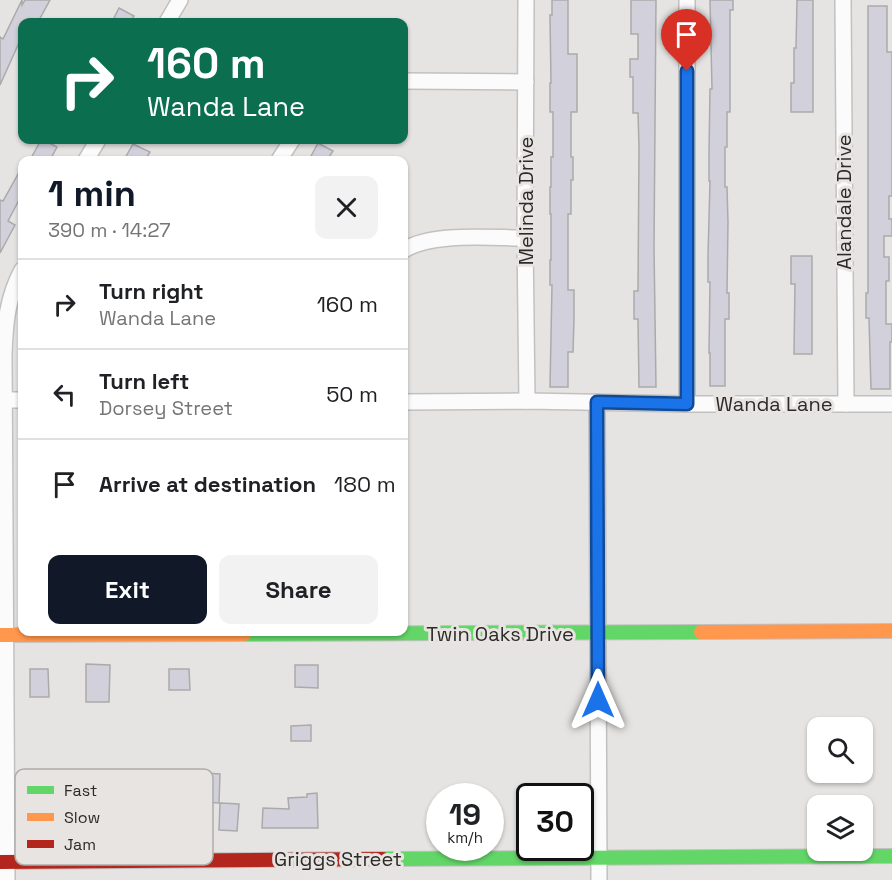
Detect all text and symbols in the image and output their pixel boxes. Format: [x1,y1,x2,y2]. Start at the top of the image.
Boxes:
pin [661,9,712,71]
icon: arrive [670,18,703,51]
text: 160 m [147,37,266,90]
icon: right [48,42,126,120]
text: Wanda Lane [147,89,305,124]
street label: Alandale Drive [831,134,857,270]
street label: Melinda Drive [513,137,539,265]
text: 1 min [48,171,136,217]
button: close [315,176,378,239]
text: 390 m · 14:27 [48,217,171,243]
text: Turn right [99,277,204,305]
icon: right [48,288,81,321]
text: 160 m [317,290,378,318]
text: Wanda Lane [99,305,216,331]
text: Turn left [99,367,189,395]
icon: left [48,378,81,411]
text: 50 m [326,380,378,408]
street label: Wanda Lane [715,391,833,417]
text: Dorsey Street [99,395,233,421]
icon: arrive [48,468,81,501]
text: Arrive at destination [99,470,316,498]
text: 180 m [334,470,396,498]
button: Exit [48,555,207,624]
button: Share [219,555,378,624]
street label: Twin Oaks Drive [426,621,574,647]
position arrow [566,668,630,732]
map controls [807,717,873,861]
button: search [807,717,873,783]
legend [15,769,213,865]
text: Fast [64,780,97,801]
speed limit sign: 30 [516,783,594,861]
text: 19 [449,795,481,834]
button: layers [807,795,873,861]
text: Slow [64,807,100,828]
text: km/h [447,828,483,847]
text: Jam [64,834,96,855]
street label: Griggs Street [274,846,402,872]

